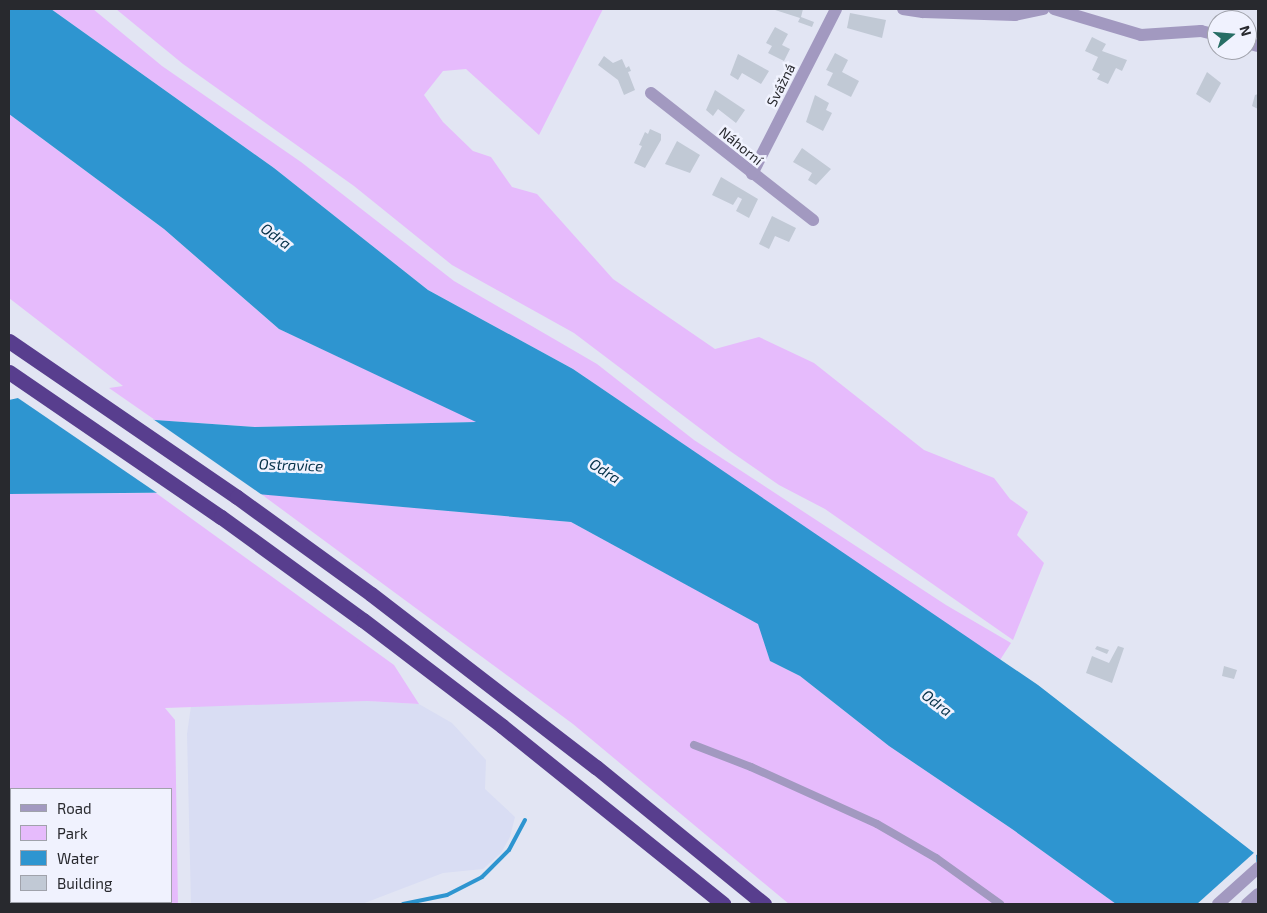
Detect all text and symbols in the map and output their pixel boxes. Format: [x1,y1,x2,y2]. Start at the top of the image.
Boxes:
north arrow [1207,10,1257,60]
text: N [1236,23,1255,38]
street label: Svážná [763,61,799,109]
street label: Náhorní [716,123,766,169]
water label: Odra [257,219,295,253]
water label: Ostravice [258,455,324,475]
water label: Odra [586,455,624,487]
water label: Odra [918,686,956,720]
legend [10,788,172,903]
text: Road [57,799,92,817]
text: Park [57,824,88,842]
text: Water [57,849,99,867]
text: Building [57,874,112,892]

